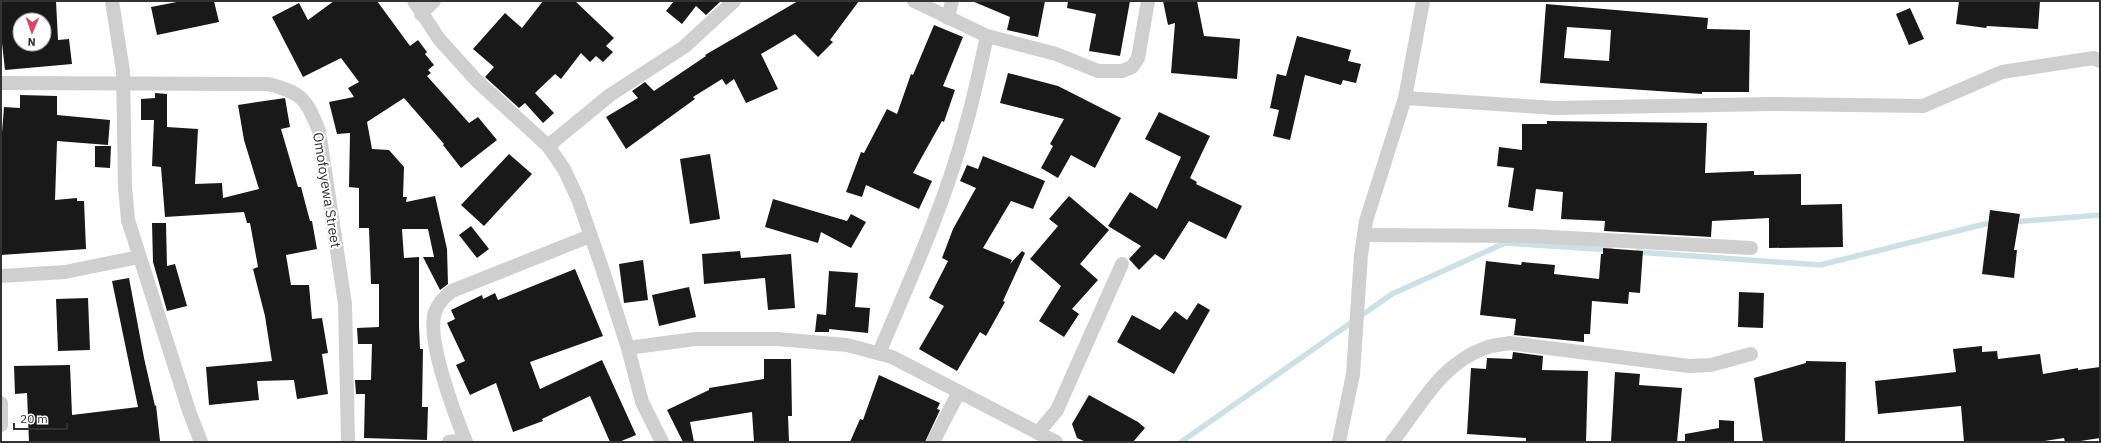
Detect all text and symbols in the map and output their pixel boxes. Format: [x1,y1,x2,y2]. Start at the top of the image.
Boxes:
north arrow [12,12,52,52]
text: N [27,35,36,49]
street label: Omofoyewa Street [309,131,345,249]
scale bar [14,405,67,431]
text: 20 m [20,411,48,426]

